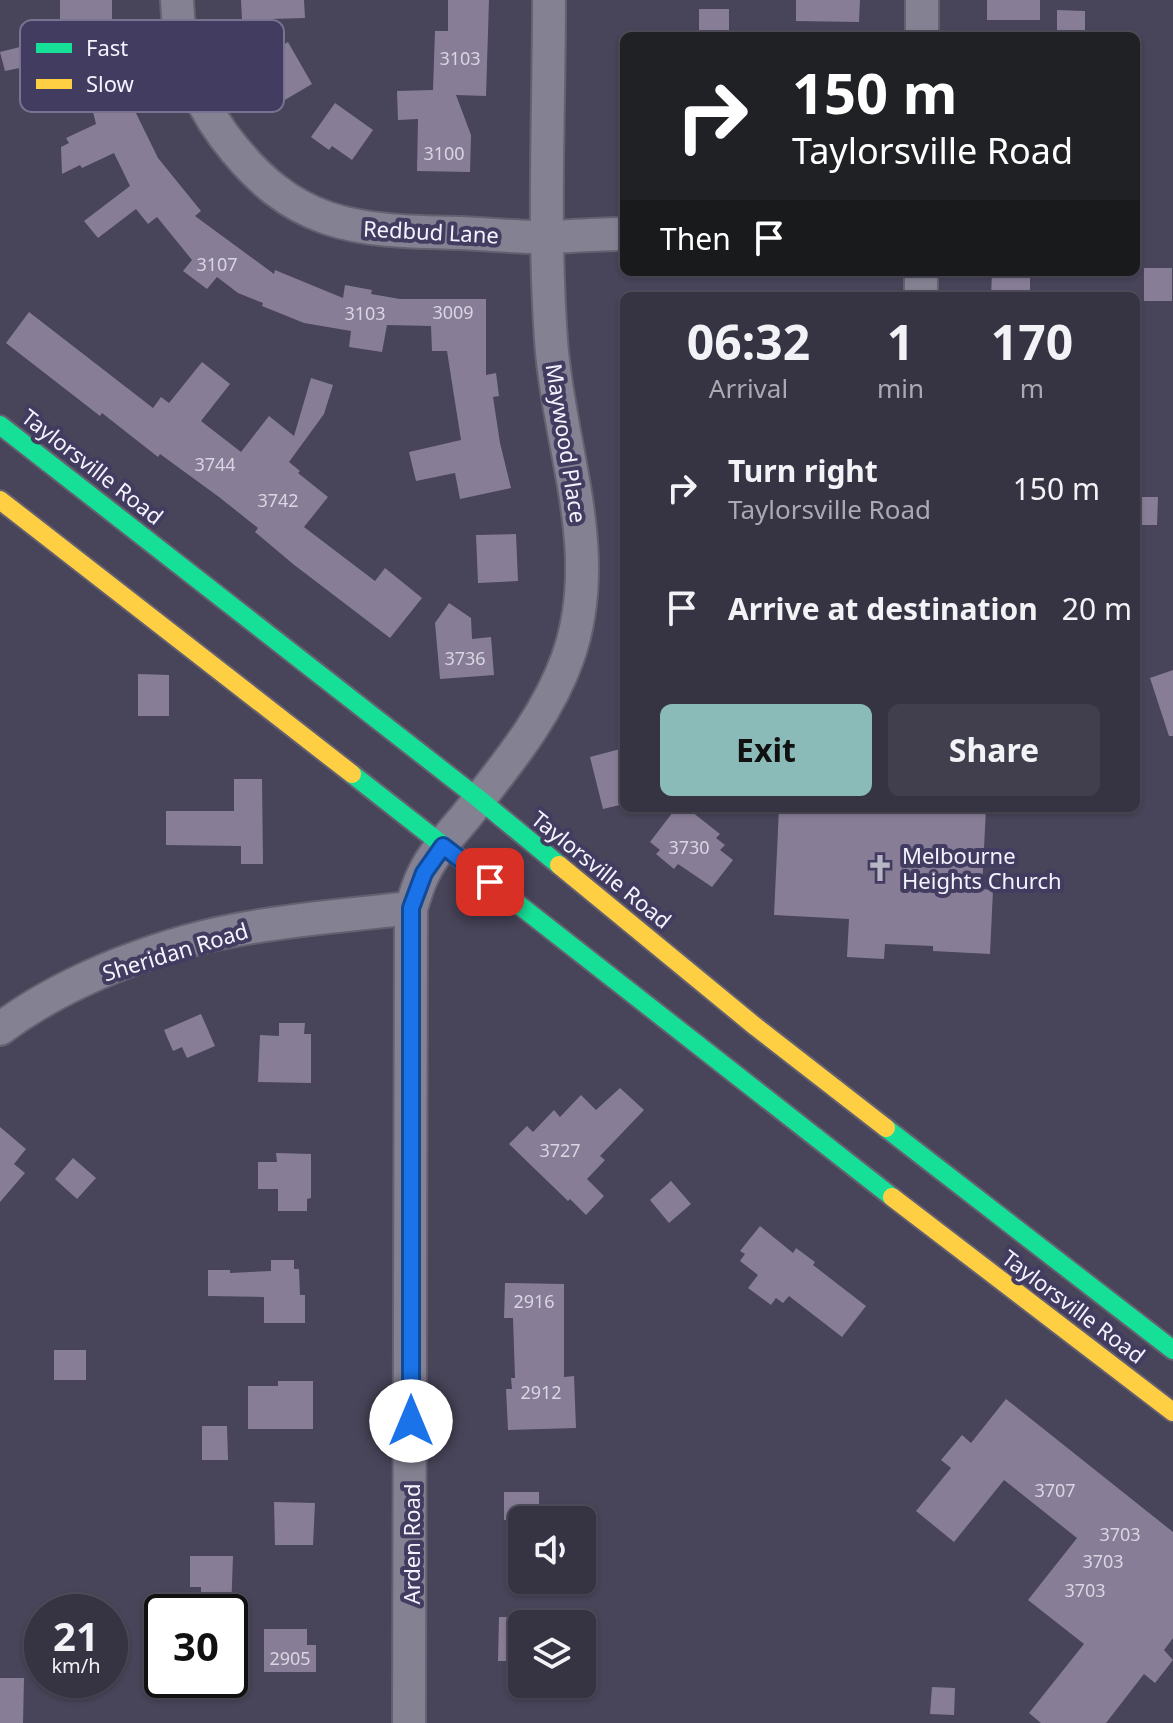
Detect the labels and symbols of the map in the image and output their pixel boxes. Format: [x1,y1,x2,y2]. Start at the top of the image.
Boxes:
legend [20,20,284,112]
text: Fast [86,32,128,62]
house number: 3103 [439,46,481,70]
text: Slow [86,68,135,98]
house number: 3100 [423,141,465,165]
street label: Redbud Lane [362,212,500,250]
house number: 3107 [196,252,238,276]
house number: 3009 [432,300,474,324]
house number: 3103 [344,301,386,325]
street label: Maywood Place [540,361,594,525]
street label: Taylorsville Road [16,401,170,531]
house number: 3744 [194,452,236,476]
house number: 3742 [257,488,299,512]
house number: 3736 [444,646,486,670]
street label: Taylorsville Road [526,803,678,935]
house number: 3730 [668,835,710,859]
place label: Melbourne Heights Church [902,840,1062,895]
pin [456,848,524,916]
church icon: Melbourne Heights Church [865,853,895,883]
street label: Sheridan Road [98,915,252,987]
house number: 3727 [539,1138,581,1162]
street label: Taylorsville Road [996,1242,1152,1370]
house number: 2916 [513,1289,555,1313]
position arrow [369,1379,453,1463]
house number: 2912 [520,1380,562,1404]
house number: 3707 [1034,1478,1076,1502]
street label: Arden Road [396,1484,426,1604]
house number: 3703 [1099,1522,1141,1546]
house number: 3703 [1082,1549,1124,1573]
house number: 3703 [1064,1578,1106,1602]
speed limit sign: 30 [144,1594,248,1698]
house number: 2905 [269,1646,311,1670]

